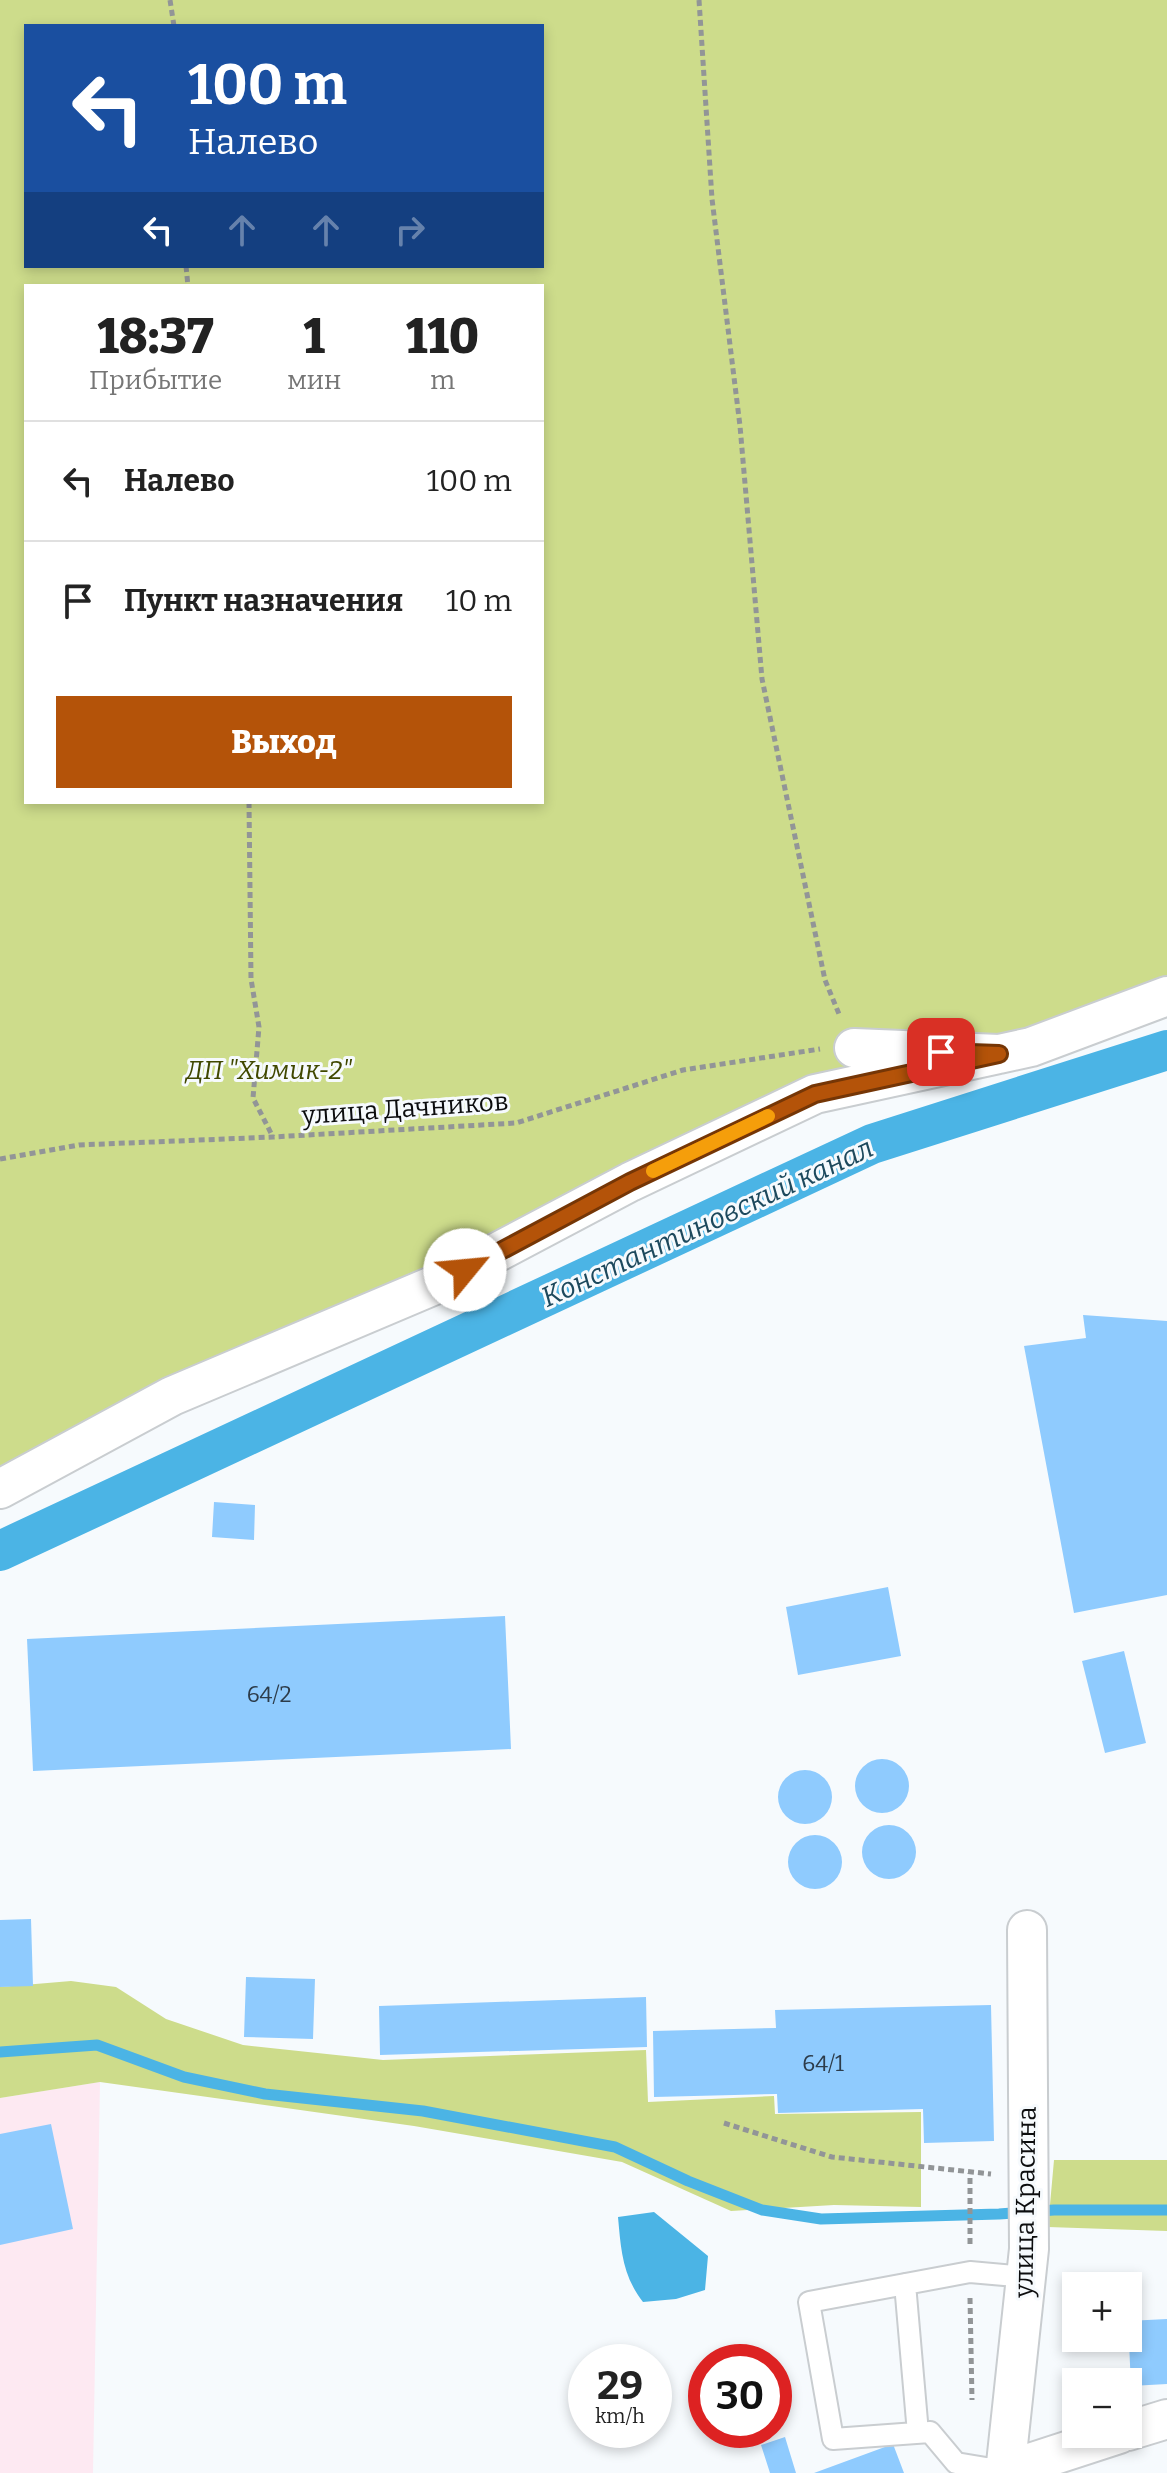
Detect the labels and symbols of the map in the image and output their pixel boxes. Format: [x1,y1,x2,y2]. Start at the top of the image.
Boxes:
pin [907,1018,975,1086]
park label: ДП "Химик-2" [184,1055,352,1086]
street label: улица Дачников [300,1086,509,1131]
water label: Константиновский канал [536,1131,878,1314]
position arrow [423,1228,507,1312]
house number: 64/2 [247,1681,291,1708]
house number: 64/1 [802,2050,844,2077]
street label: улица Красина [1008,2106,1043,2299]
speed limit sign: 30 [688,2344,792,2448]

